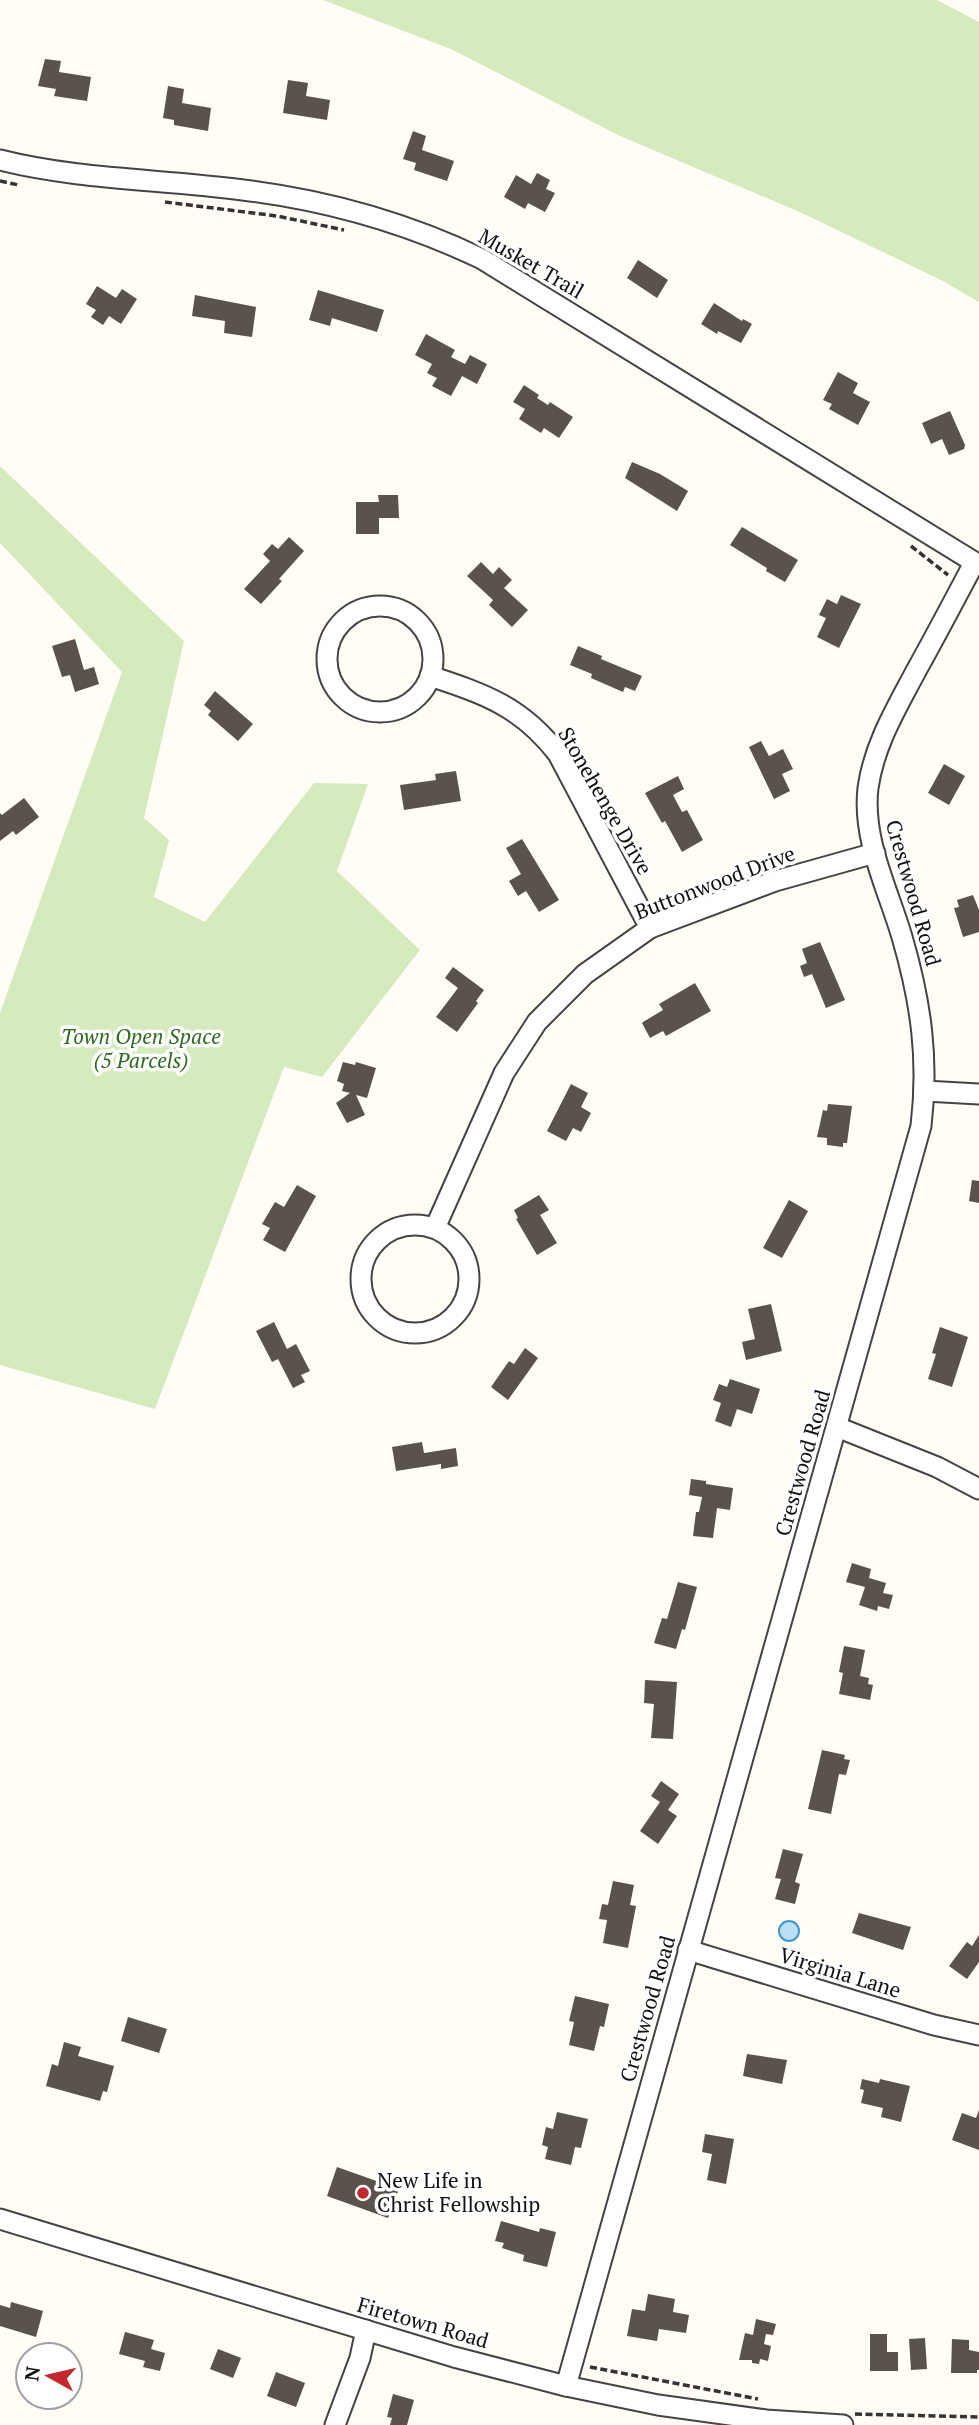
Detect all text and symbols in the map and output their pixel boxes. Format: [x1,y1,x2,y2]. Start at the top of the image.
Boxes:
street label: Musket Trail [474,222,589,305]
street label: Stonehenge Drive [552,722,659,879]
street label: Crestwood Road [880,816,948,969]
street label: Buttonwood Drive [630,839,799,926]
park label: Town Open Space (5 Parcels) [61,1022,221,1074]
street label: Crestwood Road [768,1386,836,1539]
street label: Crestwood Road [613,1932,681,2085]
street label: Virginia Lane [776,1940,905,2004]
place label: New Life in Christ Fellowship [377,2166,540,2218]
marker: New Life in Christ Fellowship [355,2185,371,2201]
street label: Firetown Road [354,2290,492,2354]
north arrow [14,2341,84,2411]
text: N [18,2364,45,2382]

